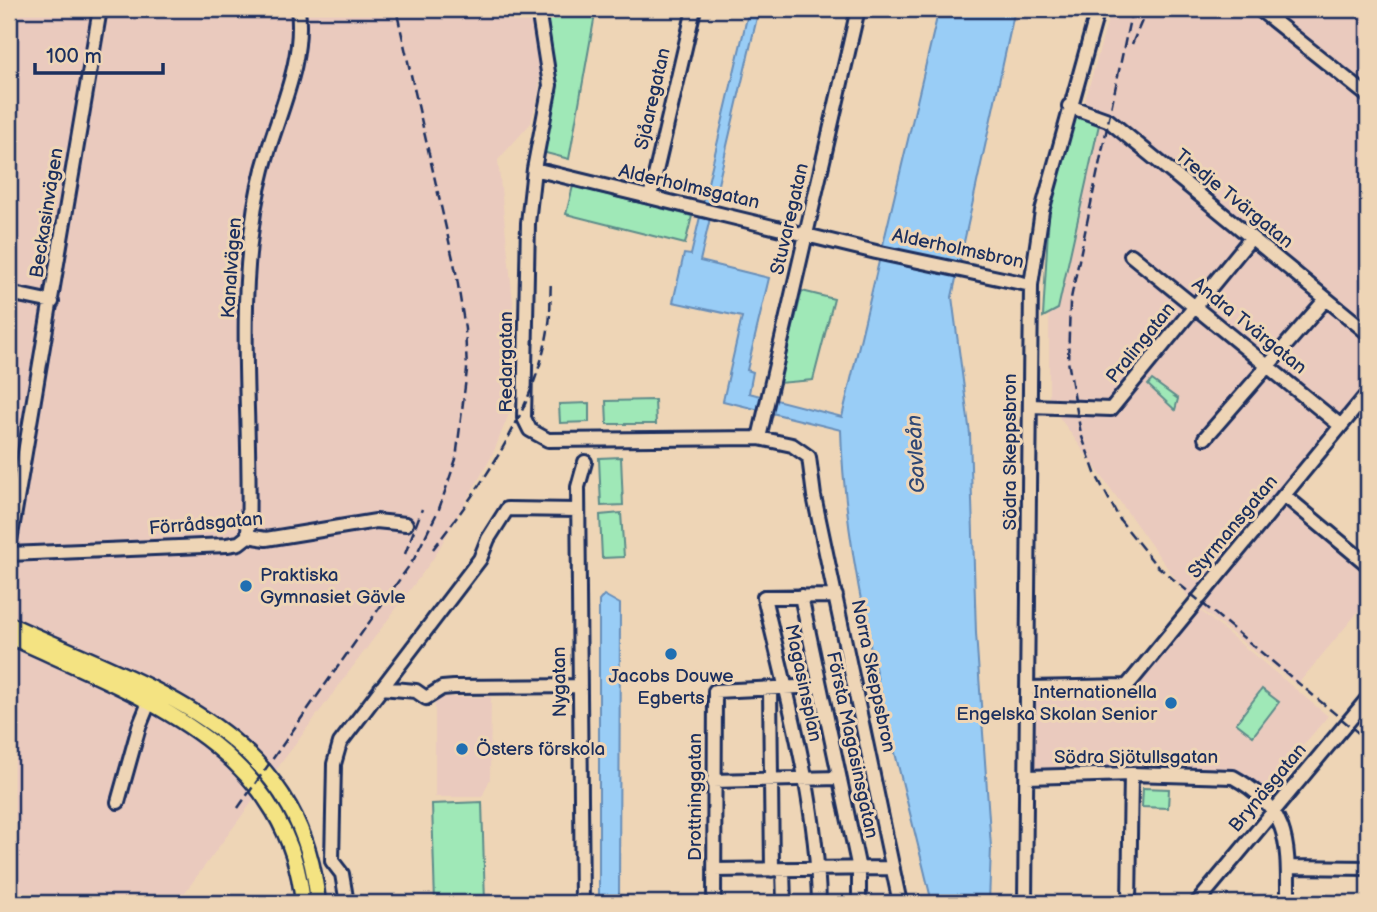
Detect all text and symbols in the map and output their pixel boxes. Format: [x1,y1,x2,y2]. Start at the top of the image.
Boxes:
scale bar [35,32,163,76]
text: 100 m [46,44,102,69]
street label: Sjåaregatan [630,46,676,152]
street label: Tredje Tvärgatan [1170,144,1298,254]
street label: Beckasinvägen [25,146,69,280]
street label: Alderholmsgatan [616,160,762,214]
street label: Stuvaregatan [766,161,814,277]
street label: Kanalvägen [217,217,247,319]
street label: Alderholmsbron [890,224,1026,274]
street label: Andra Tvärgatan [1187,273,1311,379]
street label: Pralingatan [1102,298,1180,388]
street label: Redargatan [495,311,518,413]
street label: Södra Skeppsbron [999,374,1022,530]
water label: Gavleån [901,414,931,494]
street label: Styrmansgatan [1183,471,1283,583]
street label: Förrådsgatan [148,508,264,540]
place label: Praktiska Gymnasiet Gävle [260,564,406,609]
marker: Praktiska Gymnasiet Gävle [238,578,254,594]
street label: Norra Skeppsbron [846,597,900,755]
street label: Magasinsplan [779,622,827,744]
street label: Nygatan [548,646,572,718]
marker: Jacobs Douwe Egberts [663,646,679,662]
street label: Första Magasinsgatan [821,650,883,840]
place label: Jacobs Douwe Egberts [608,665,734,710]
place label: Internationella Engelska Skolan Senior [956,681,1158,726]
marker: Internationella Engelska Skolan Senior [1163,695,1179,711]
street label: Drottninggatan [684,733,707,861]
place label: Östers förskola [476,738,605,761]
street label: Brynäsgatan [1224,739,1312,837]
marker: Östers förskola [454,741,470,757]
street label: Södra Sjötullsgatan [1054,746,1218,769]

